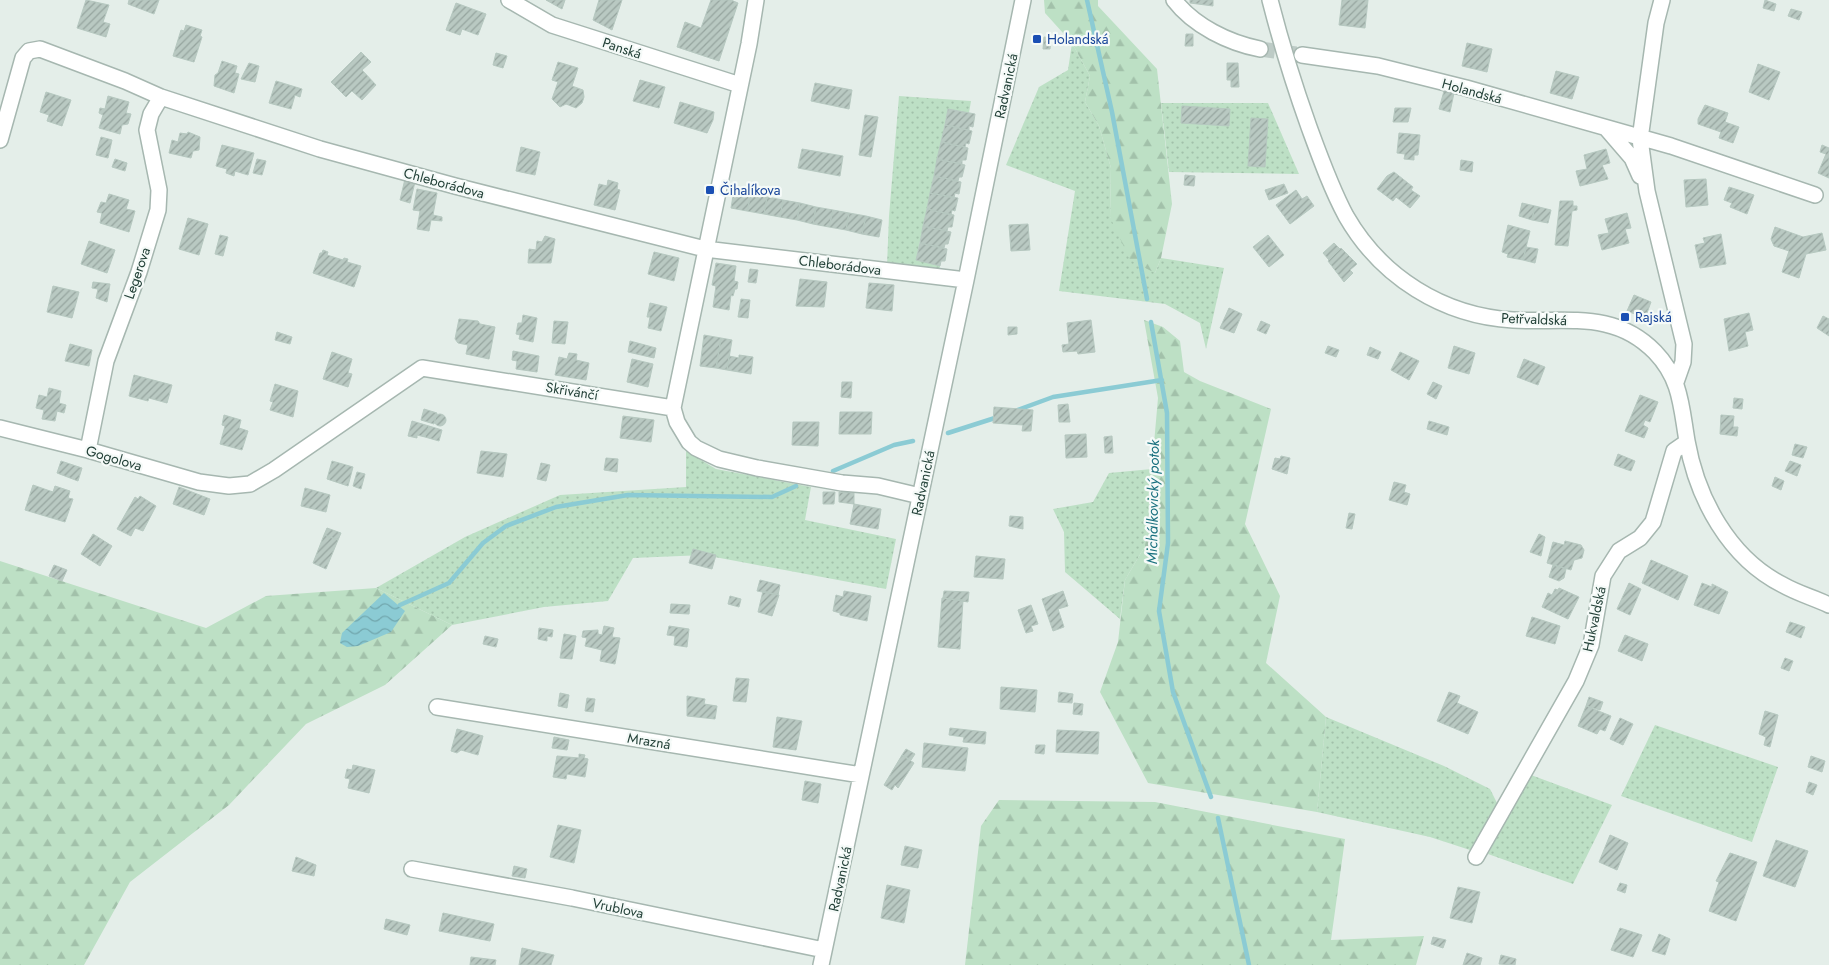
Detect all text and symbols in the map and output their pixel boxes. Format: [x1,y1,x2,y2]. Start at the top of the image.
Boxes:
place label: Holandská [1047,29,1109,49]
street label: Panská [600,32,644,64]
marker: Holandská [1031,33,1043,45]
street label: Radvanická [989,52,1023,120]
street label: Holandská [1440,73,1504,109]
street label: Chleborádova [401,163,487,203]
place label: Čihalíkova [720,180,780,200]
marker: Čihalíkova [704,184,716,196]
street label: Legerova [119,244,155,302]
street label: Chleborádova [798,250,882,280]
place label: Rajská [1635,307,1672,327]
street label: Petřvaldská [1501,308,1567,330]
marker: Rajská [1619,311,1631,323]
street label: Skřivánčí [544,377,601,405]
water label: Michálkovický potok [1141,439,1165,564]
street label: Gogolova [84,440,144,476]
street label: Radvanická [906,449,940,517]
street label: Hukvaldská [1577,584,1611,654]
street label: Mrazná [626,728,672,754]
street label: Radvanická [823,845,857,913]
street label: Vrublova [591,893,645,923]

